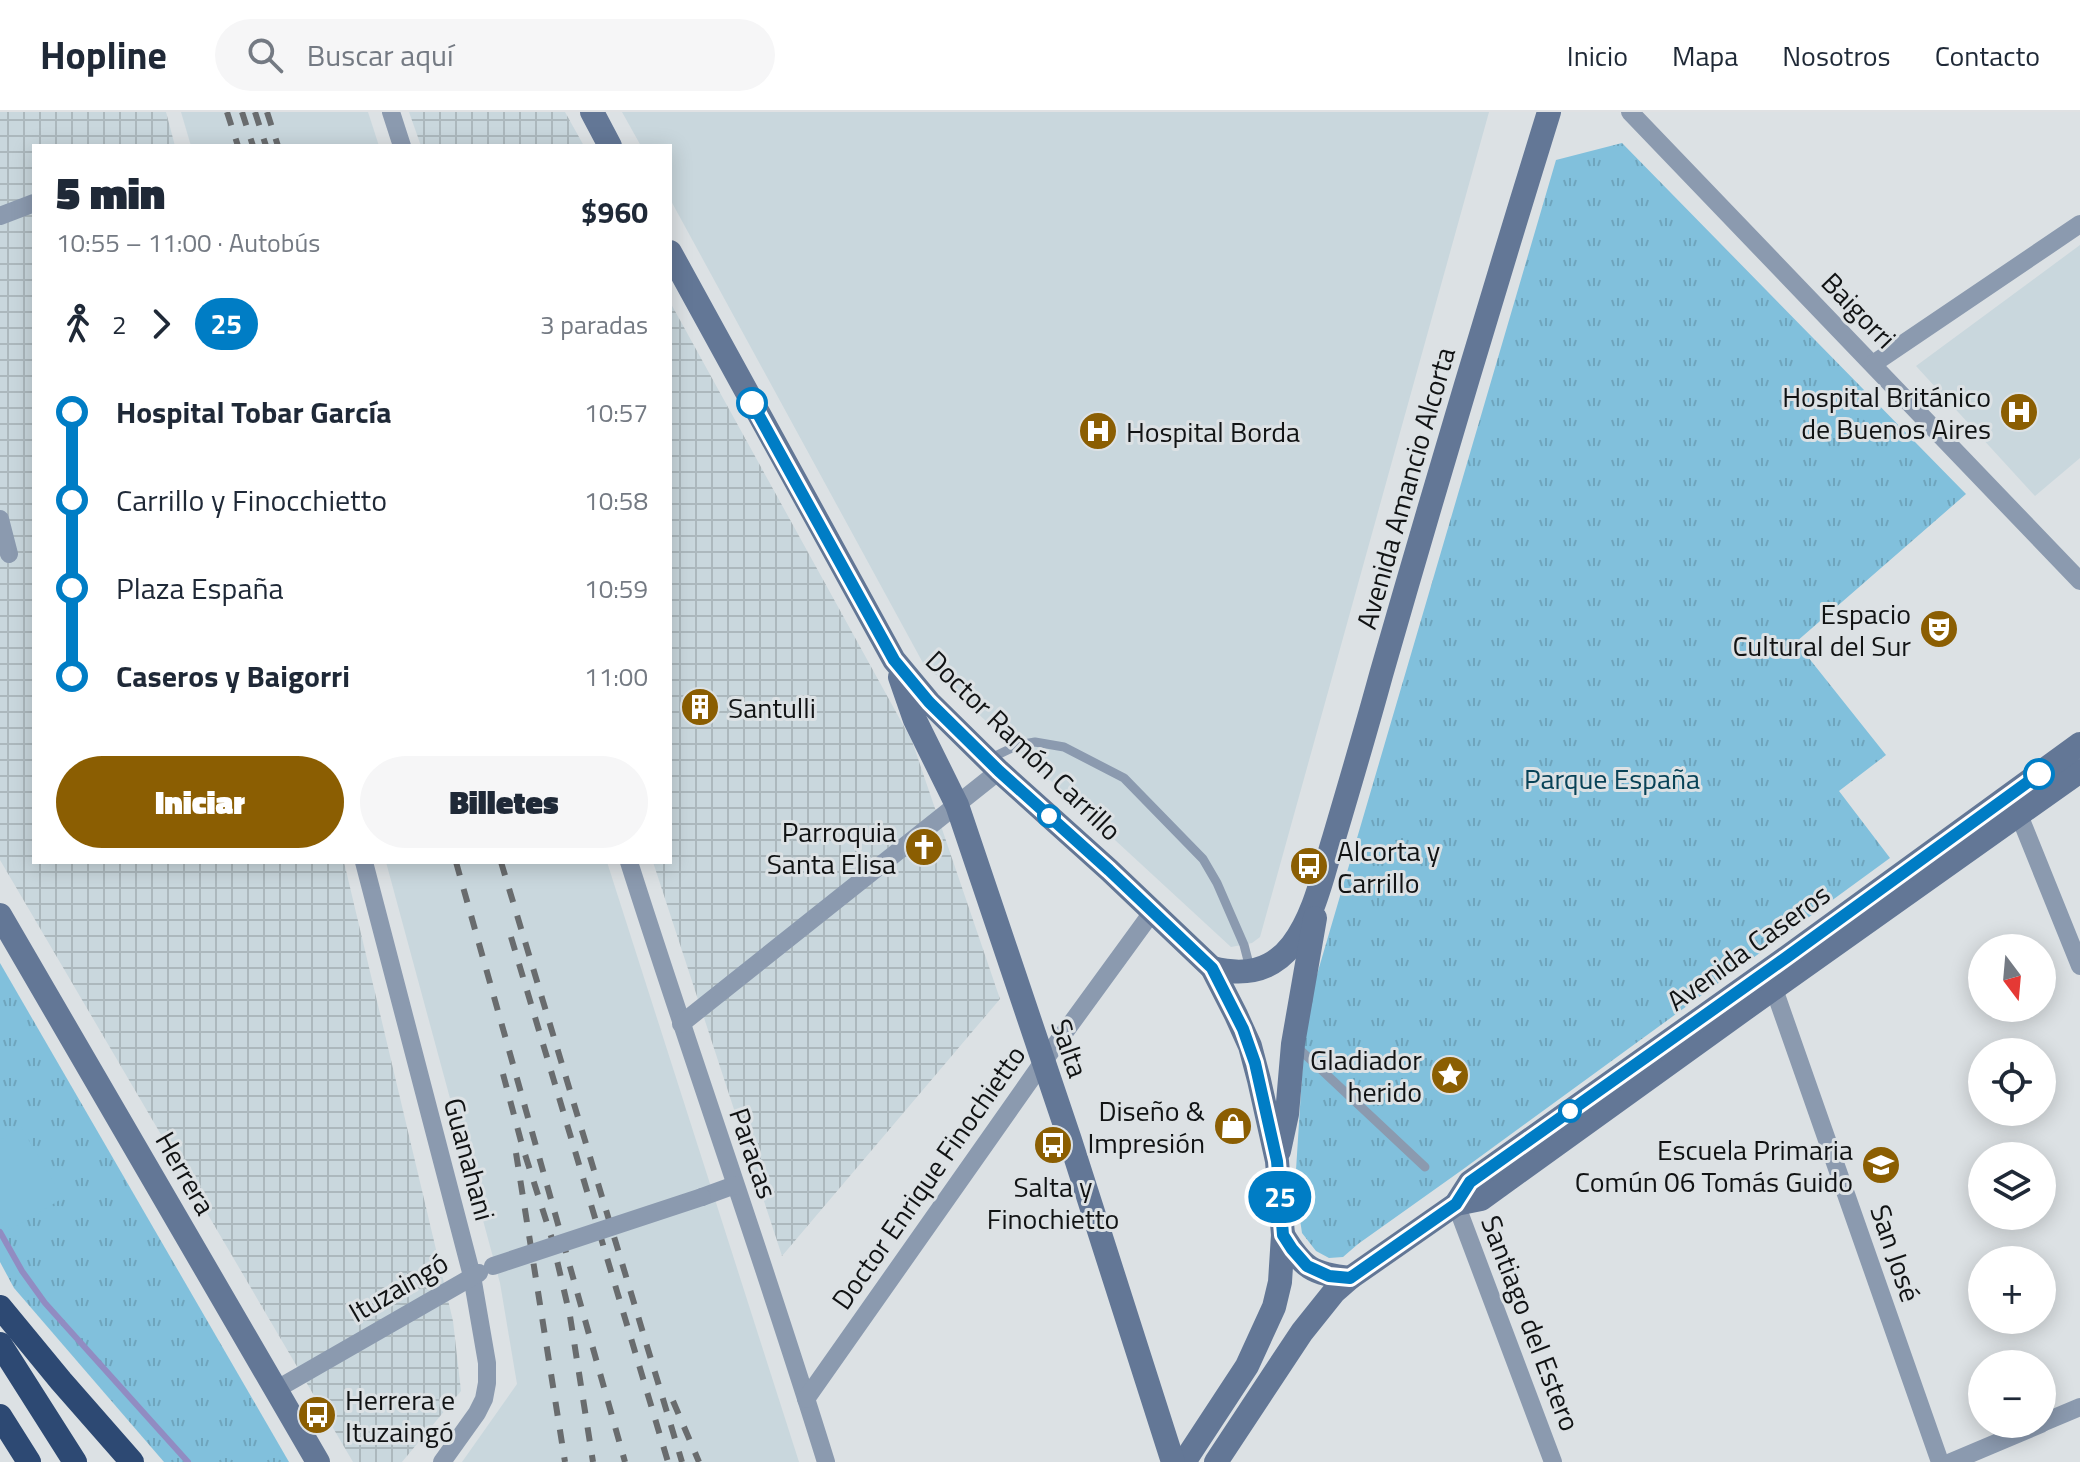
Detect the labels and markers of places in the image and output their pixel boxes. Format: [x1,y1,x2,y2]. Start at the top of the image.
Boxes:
place label: Hospital Británico de Buenos Aires [1782,375,1991,450]
unlabelled marker [737,388,767,418]
hospital icon: Hospital Británico de Buenos Aires [1998,391,2040,433]
hospital icon: Hospital Borda [1077,410,1119,452]
place label: Hospital Borda [1126,410,1300,453]
place label: Espacio Cultural del Sur [1732,592,1911,667]
theatre icon: Espacio Cultural del Sur [1918,608,1960,650]
building icon: Santulli [679,686,721,728]
place label: Santulli [728,686,816,729]
unlabelled marker [2024,759,2054,789]
unlabelled marker [1038,805,1060,827]
place label: Parroquia Santa Elisa [767,810,896,885]
church icon: Parroquia Santa Elisa [903,826,945,868]
place label: Alcorta y Carrillo [1337,829,1440,904]
bus stop icon: Alcorta y Carrillo [1288,845,1330,887]
place label: Gladiador herido [1310,1038,1422,1113]
place icon: Gladiador herido [1429,1054,1471,1096]
place label: Diseño & Impresión [1087,1089,1205,1164]
unlabelled marker [1559,1100,1581,1122]
shop icon: Diseño & Impresión [1212,1105,1254,1147]
bus stop icon: Salta y Finochietto [1032,1124,1074,1166]
place label: Escuela Primaria Común 06 Tomás Guido [1575,1128,1853,1203]
school or university icon: Escuela Primaria Común 06 Tomás Guido [1860,1144,1902,1186]
place label: Salta y Finochietto [987,1165,1119,1240]
place label: Herrera e Ituzaingó [345,1378,455,1453]
bus stop icon: Herrera e Ituzaingó [296,1394,338,1436]

